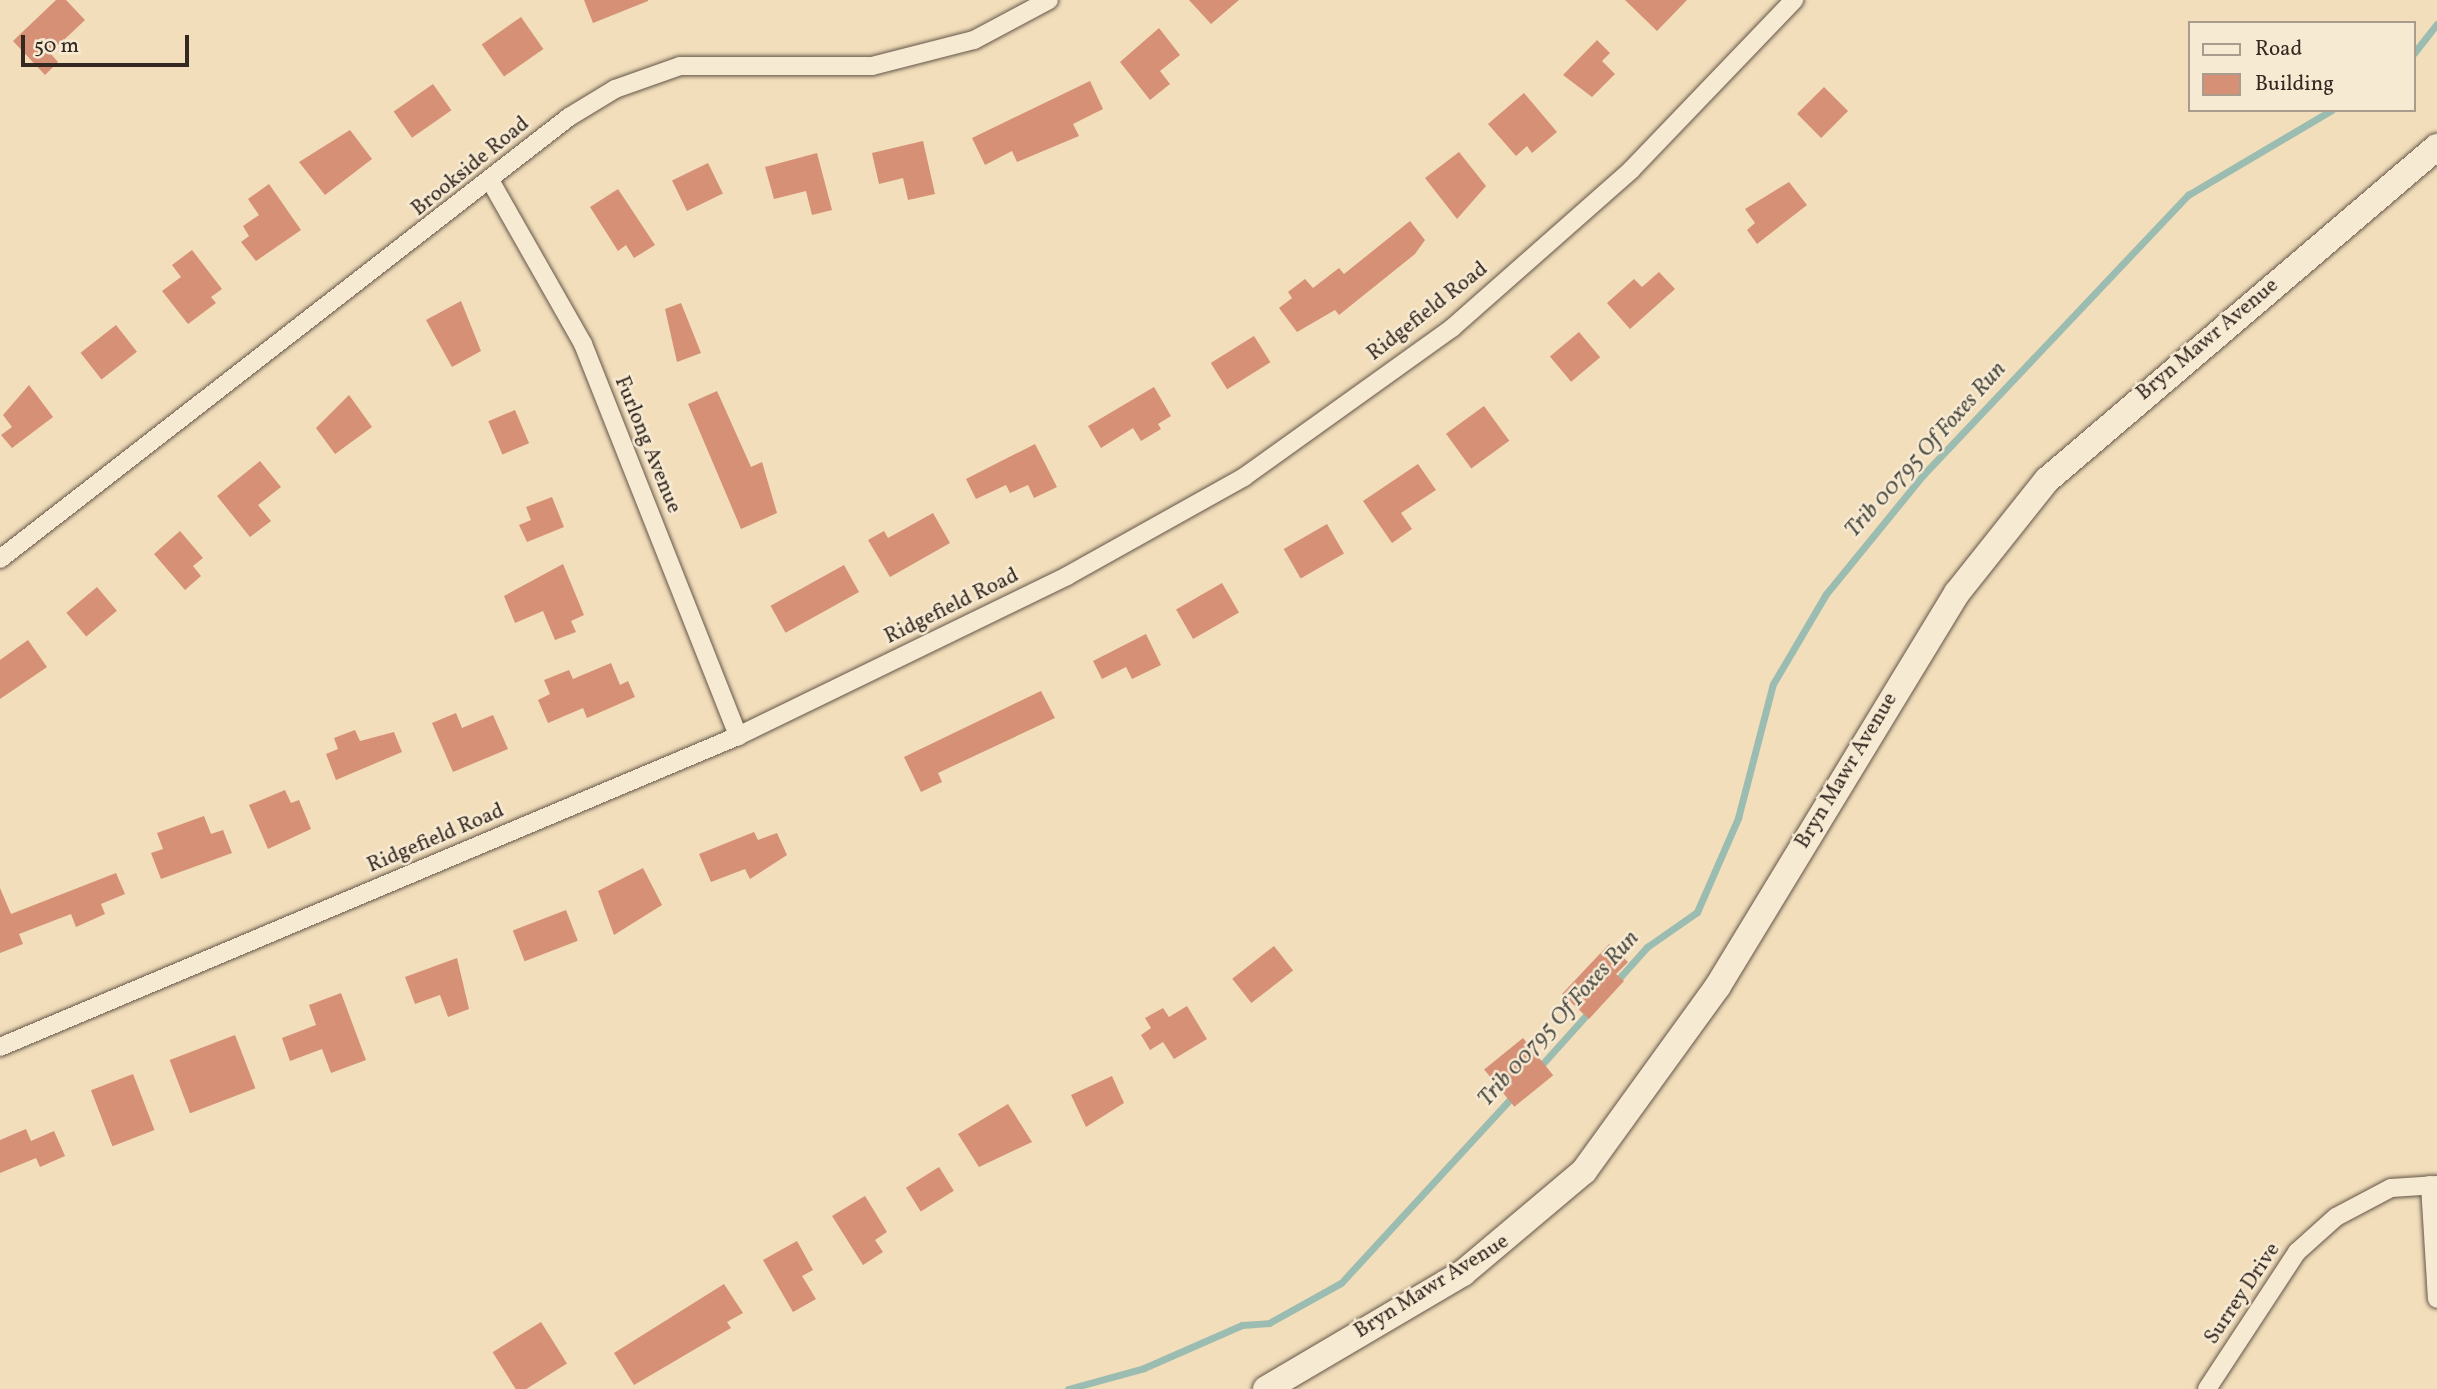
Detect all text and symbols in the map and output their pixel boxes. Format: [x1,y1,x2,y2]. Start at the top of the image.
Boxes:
scale bar [24,21,192,65]
legend [2188,21,2416,112]
text: 50 m [34,32,79,61]
text: Road [2255,35,2302,64]
text: Building [2255,70,2334,99]
street label: Brookside Road [407,112,535,222]
street label: Ridgefield Road [1363,257,1493,367]
street label: Bryn Mawr Avenue [2132,273,2284,407]
water label: Trib 00795 Of Foxes Run [1840,356,2012,544]
street label: Furlong Avenue [608,373,686,517]
street label: Ridgefield Road [881,564,1023,650]
street label: Bryn Mawr Avenue [1791,689,1903,853]
street label: Ridgefield Road [364,799,508,879]
water label: Trib 00795 Of Foxes Run [1473,925,1645,1113]
street label: Bryn Mawr Avenue [1350,1229,1514,1345]
street label: Surrey Drive [2200,1238,2286,1350]

